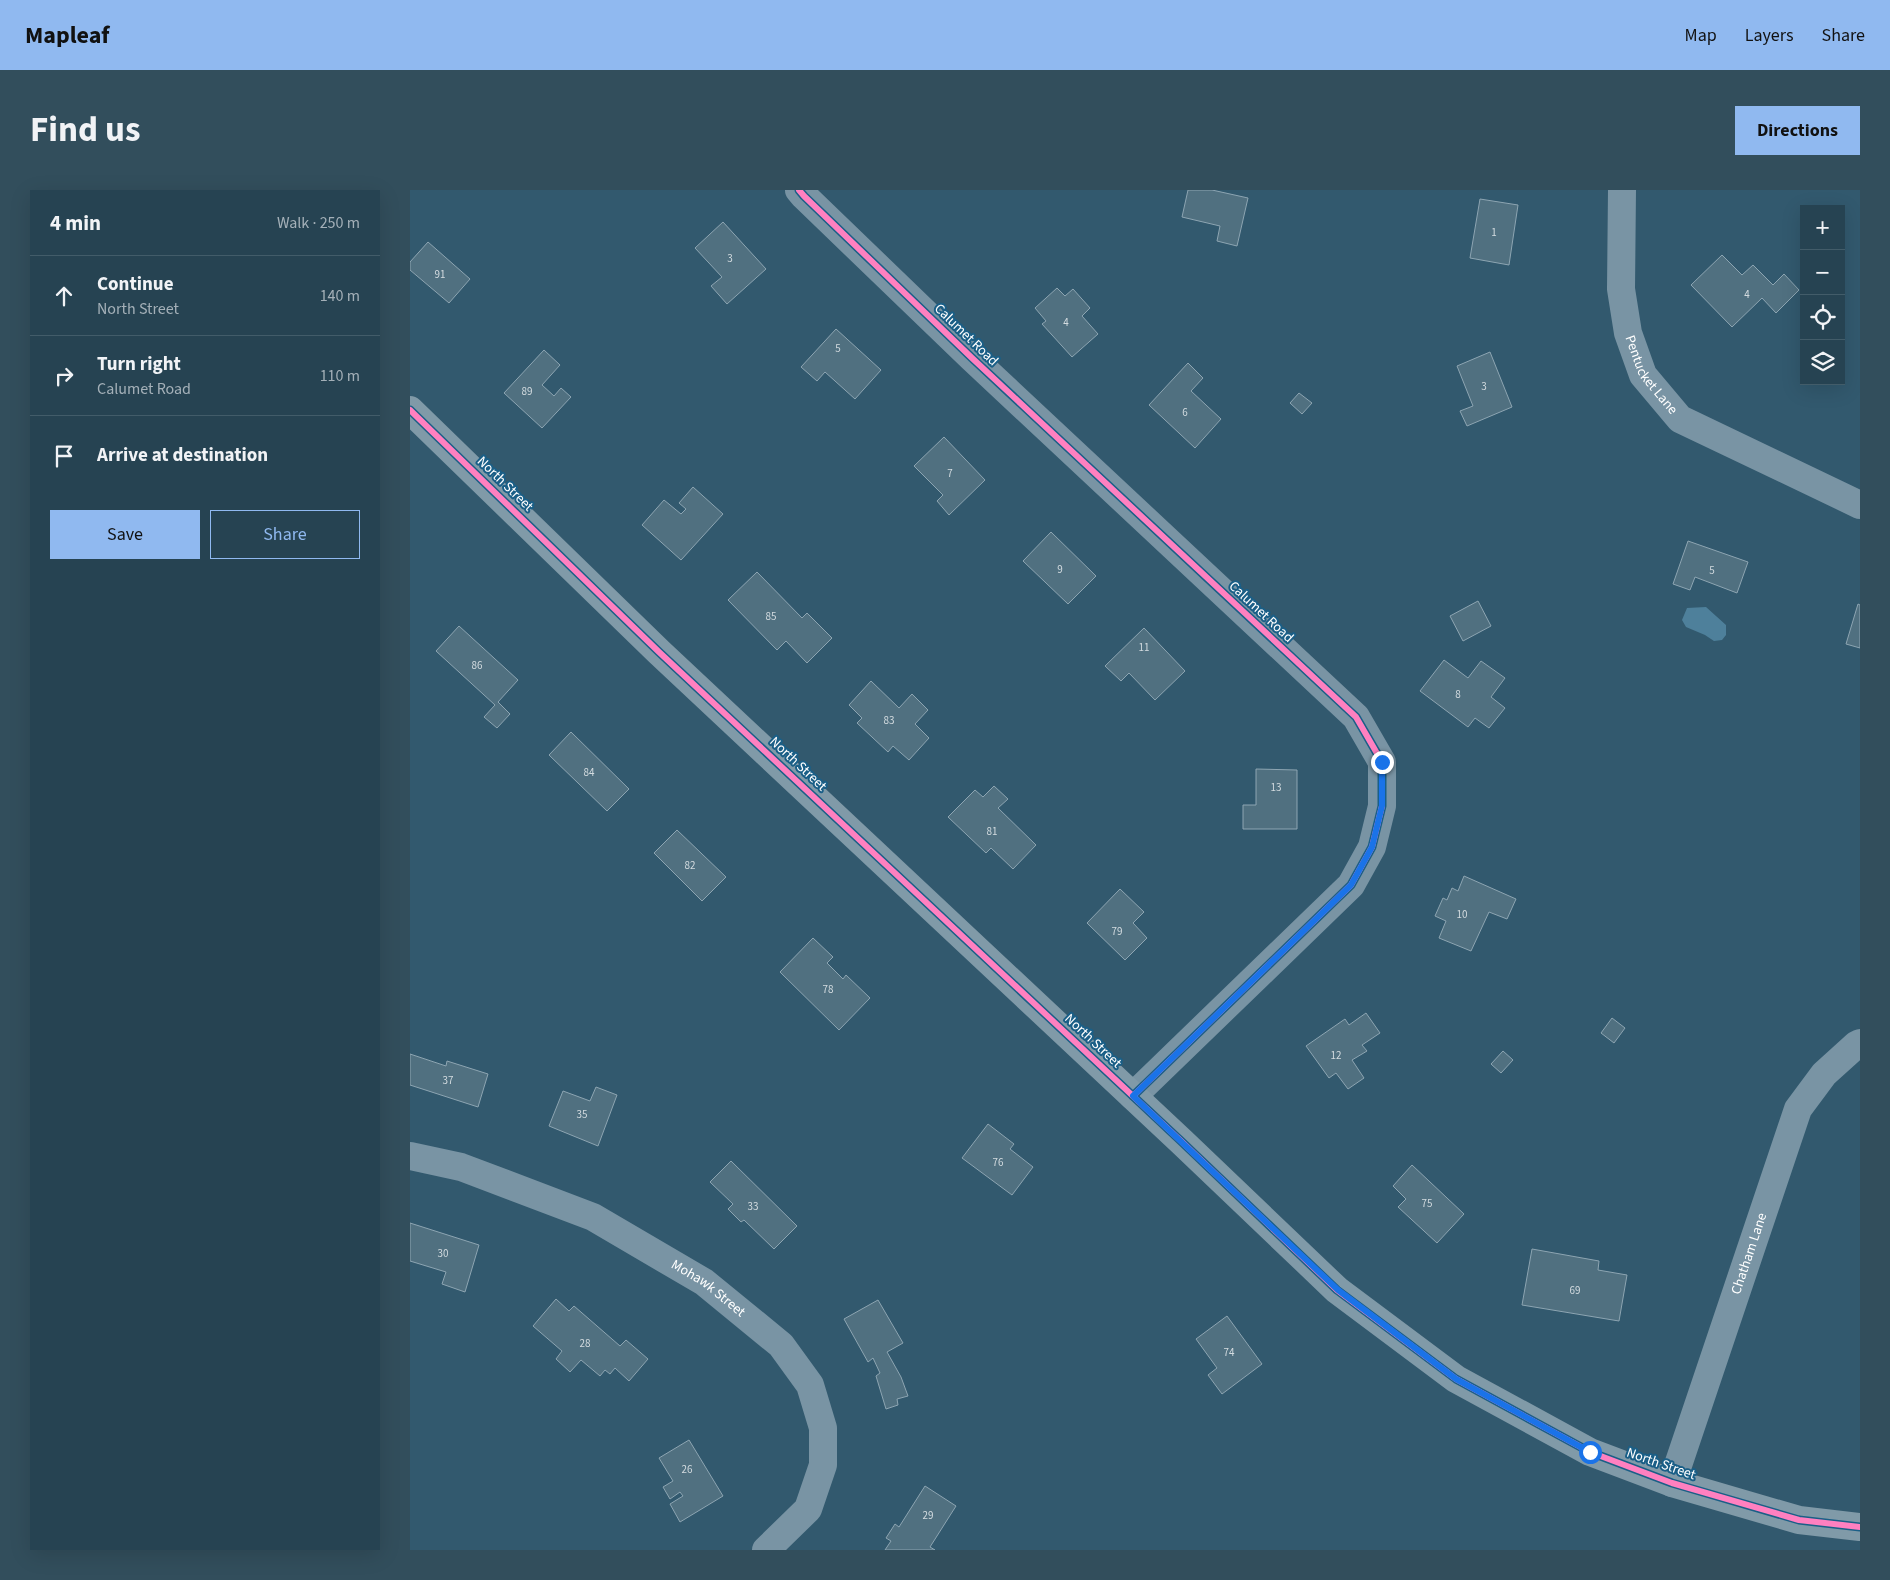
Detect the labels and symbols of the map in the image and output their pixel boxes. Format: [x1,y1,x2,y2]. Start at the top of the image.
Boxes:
house number: 1 [1491,225,1497,240]
house number: 3 [727,251,733,266]
house number: 91 [435,267,445,282]
house number: 4 [1744,287,1750,302]
street label: Calumet Road [929,299,1003,371]
house number: 4 [1063,315,1069,330]
street label: Pentucket Lane [1620,333,1682,419]
house number: 5 [835,341,841,356]
house number: 3 [1481,379,1487,394]
house number: 89 [522,384,532,399]
house number: 6 [1182,405,1188,420]
street label: North Street [472,452,538,516]
house number: 7 [947,466,953,481]
house number: 9 [1057,562,1063,577]
house number: 5 [1709,563,1715,578]
street label: Calumet Road [1224,577,1298,647]
house number: 85 [766,609,776,624]
house number: 11 [1139,640,1149,655]
house number: 86 [472,658,483,673]
house number: 8 [1455,687,1461,702]
house number: 83 [884,713,894,728]
street label: North Street [765,732,831,796]
route end [1371,751,1394,774]
house number: 84 [584,765,595,780]
house number: 13 [1271,780,1281,795]
house number: 81 [987,824,997,839]
house number: 82 [685,858,695,873]
house number: 10 [1457,907,1467,922]
house number: 79 [1112,924,1122,939]
house number: 78 [823,982,834,997]
street label: North Street [1060,1009,1126,1073]
house number: 12 [1331,1048,1341,1063]
house number: 37 [443,1073,453,1088]
house number: 35 [577,1107,587,1122]
house number: 76 [993,1155,1004,1170]
house number: 75 [1422,1196,1432,1211]
house number: 33 [748,1199,758,1214]
street label: Chatham Lane [1726,1210,1772,1297]
house number: 30 [438,1246,448,1261]
street label: Mohawk Street [667,1255,750,1322]
house number: 69 [1570,1283,1580,1298]
house number: 28 [580,1336,591,1351]
house number: 74 [1224,1345,1235,1360]
route start [1579,1441,1602,1464]
street label: North Street [1624,1443,1698,1485]
house number: 26 [682,1462,693,1477]
house number: 29 [923,1508,933,1523]

